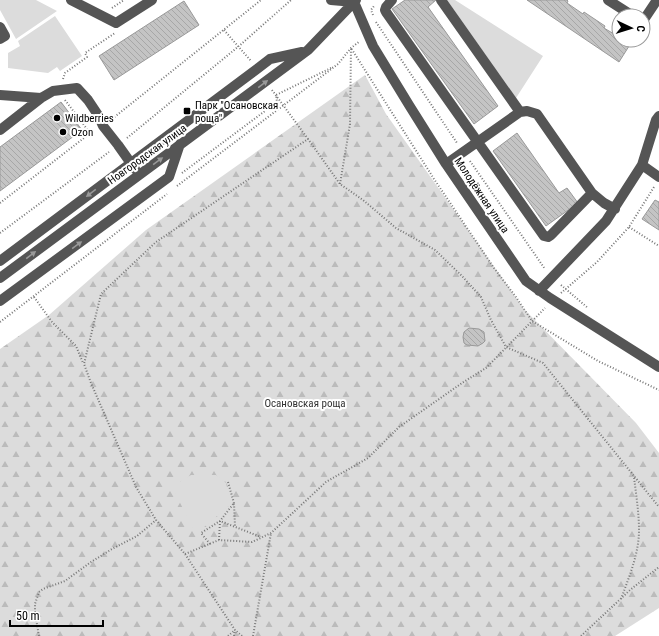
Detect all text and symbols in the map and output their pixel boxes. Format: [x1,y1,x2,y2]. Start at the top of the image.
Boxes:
north arrow [611,8,651,48]
text: С [634,25,647,32]
one-way arrow [257,79,268,88]
place label: Парк "Осановская роща" [195,99,278,125]
marker: Парк "Осановская роща" [182,106,192,116]
place label: Wildberries [65,112,114,125]
marker: Wildberries [52,113,62,123]
street label: Новгородская улица [105,122,189,187]
place label: Ozon [71,126,93,139]
marker: Ozon [58,127,68,137]
street label: Молодёжная улица [452,155,512,235]
one-way arrow [153,157,163,165]
one-way arrow [85,189,96,198]
one-way arrow [71,241,82,249]
one-way arrow [26,251,37,259]
park label: Осановская роща [264,397,346,410]
scale bar [10,602,103,628]
text: 50 m [16,609,40,623]

